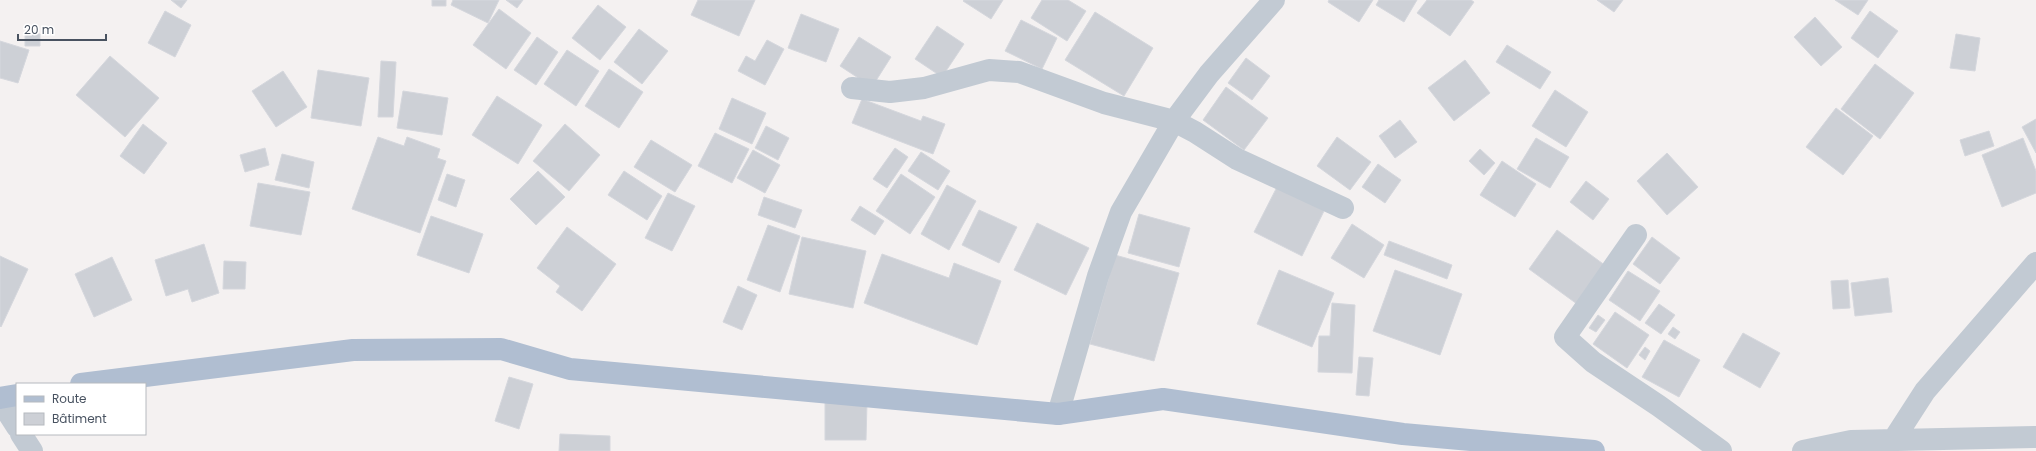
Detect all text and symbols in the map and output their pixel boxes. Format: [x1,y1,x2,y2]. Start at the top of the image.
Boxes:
scale bar [18,16,106,42]
text: 20 m [24,21,54,38]
legend [16,383,146,435]
text: Route [52,390,86,407]
text: Bâtiment [52,410,107,427]

